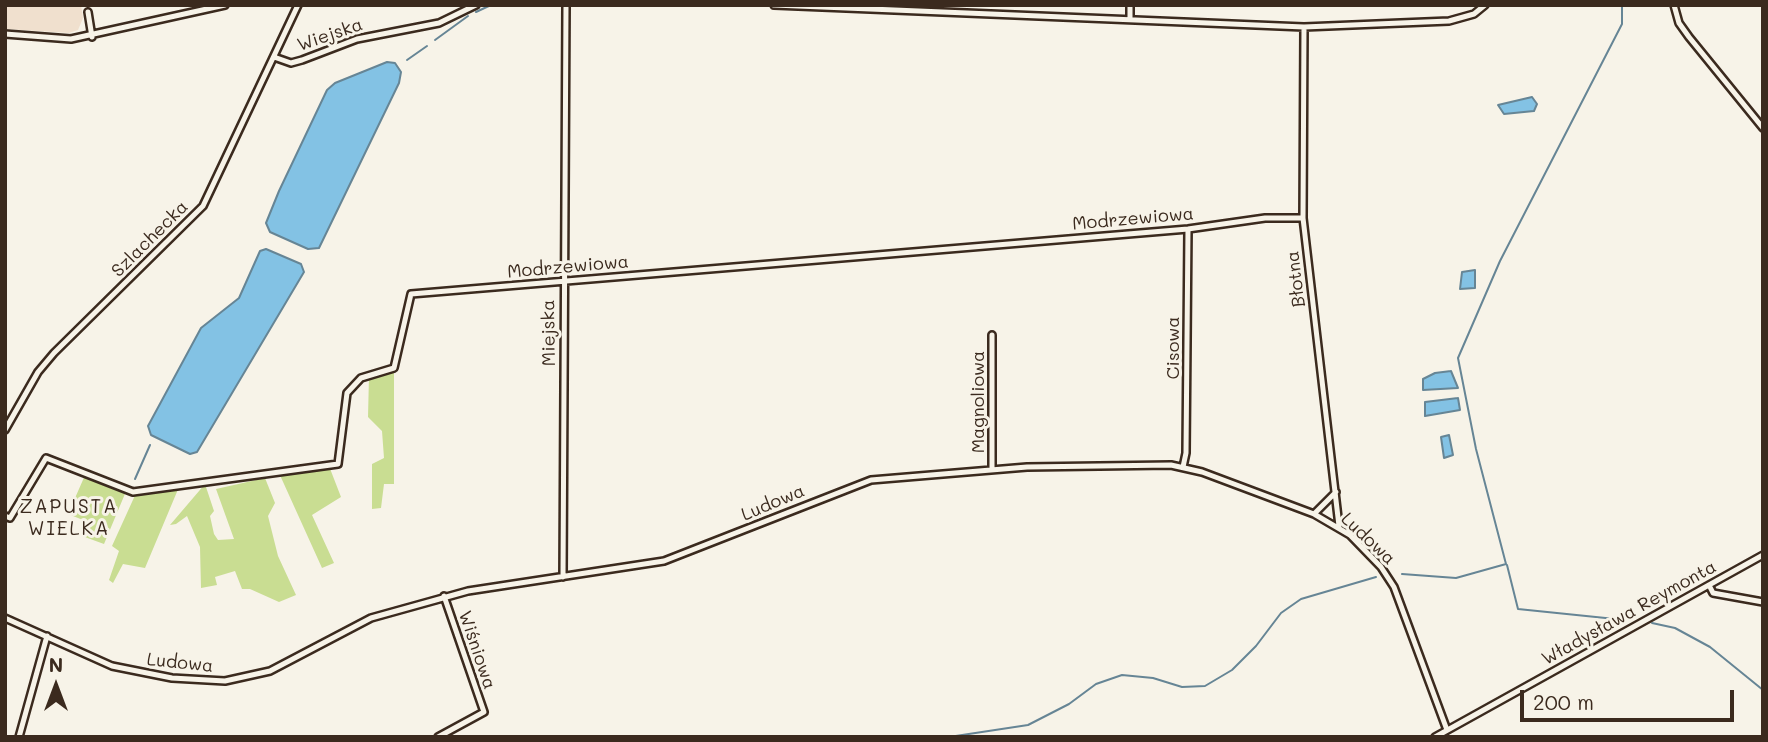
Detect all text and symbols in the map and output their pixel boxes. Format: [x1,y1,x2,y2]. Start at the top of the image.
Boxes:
street label: Wiejska [294,14,366,56]
street label: Szlachecka [107,196,193,282]
street label: Modrzewiowa [1071,203,1195,235]
street label: Błotna [1282,250,1310,308]
street label: Modrzewiowa [506,251,630,283]
street label: Miejska [538,300,560,366]
street label: Cisowa [1162,317,1184,379]
street label: Magnoliowa [967,351,989,453]
street label: Ludowa [738,480,808,526]
district label: ZAPUSTA WIELKA [21,496,117,540]
street label: Ludowa [1336,508,1400,570]
street label: Władysława Reymonta [1538,556,1720,670]
street label: Wiśniowa [454,608,500,692]
street label: Ludowa [146,649,214,677]
north arrow [21,651,91,721]
text: N [49,652,63,677]
scale bar [1523,676,1736,720]
text: 200 m [1533,688,1594,715]

